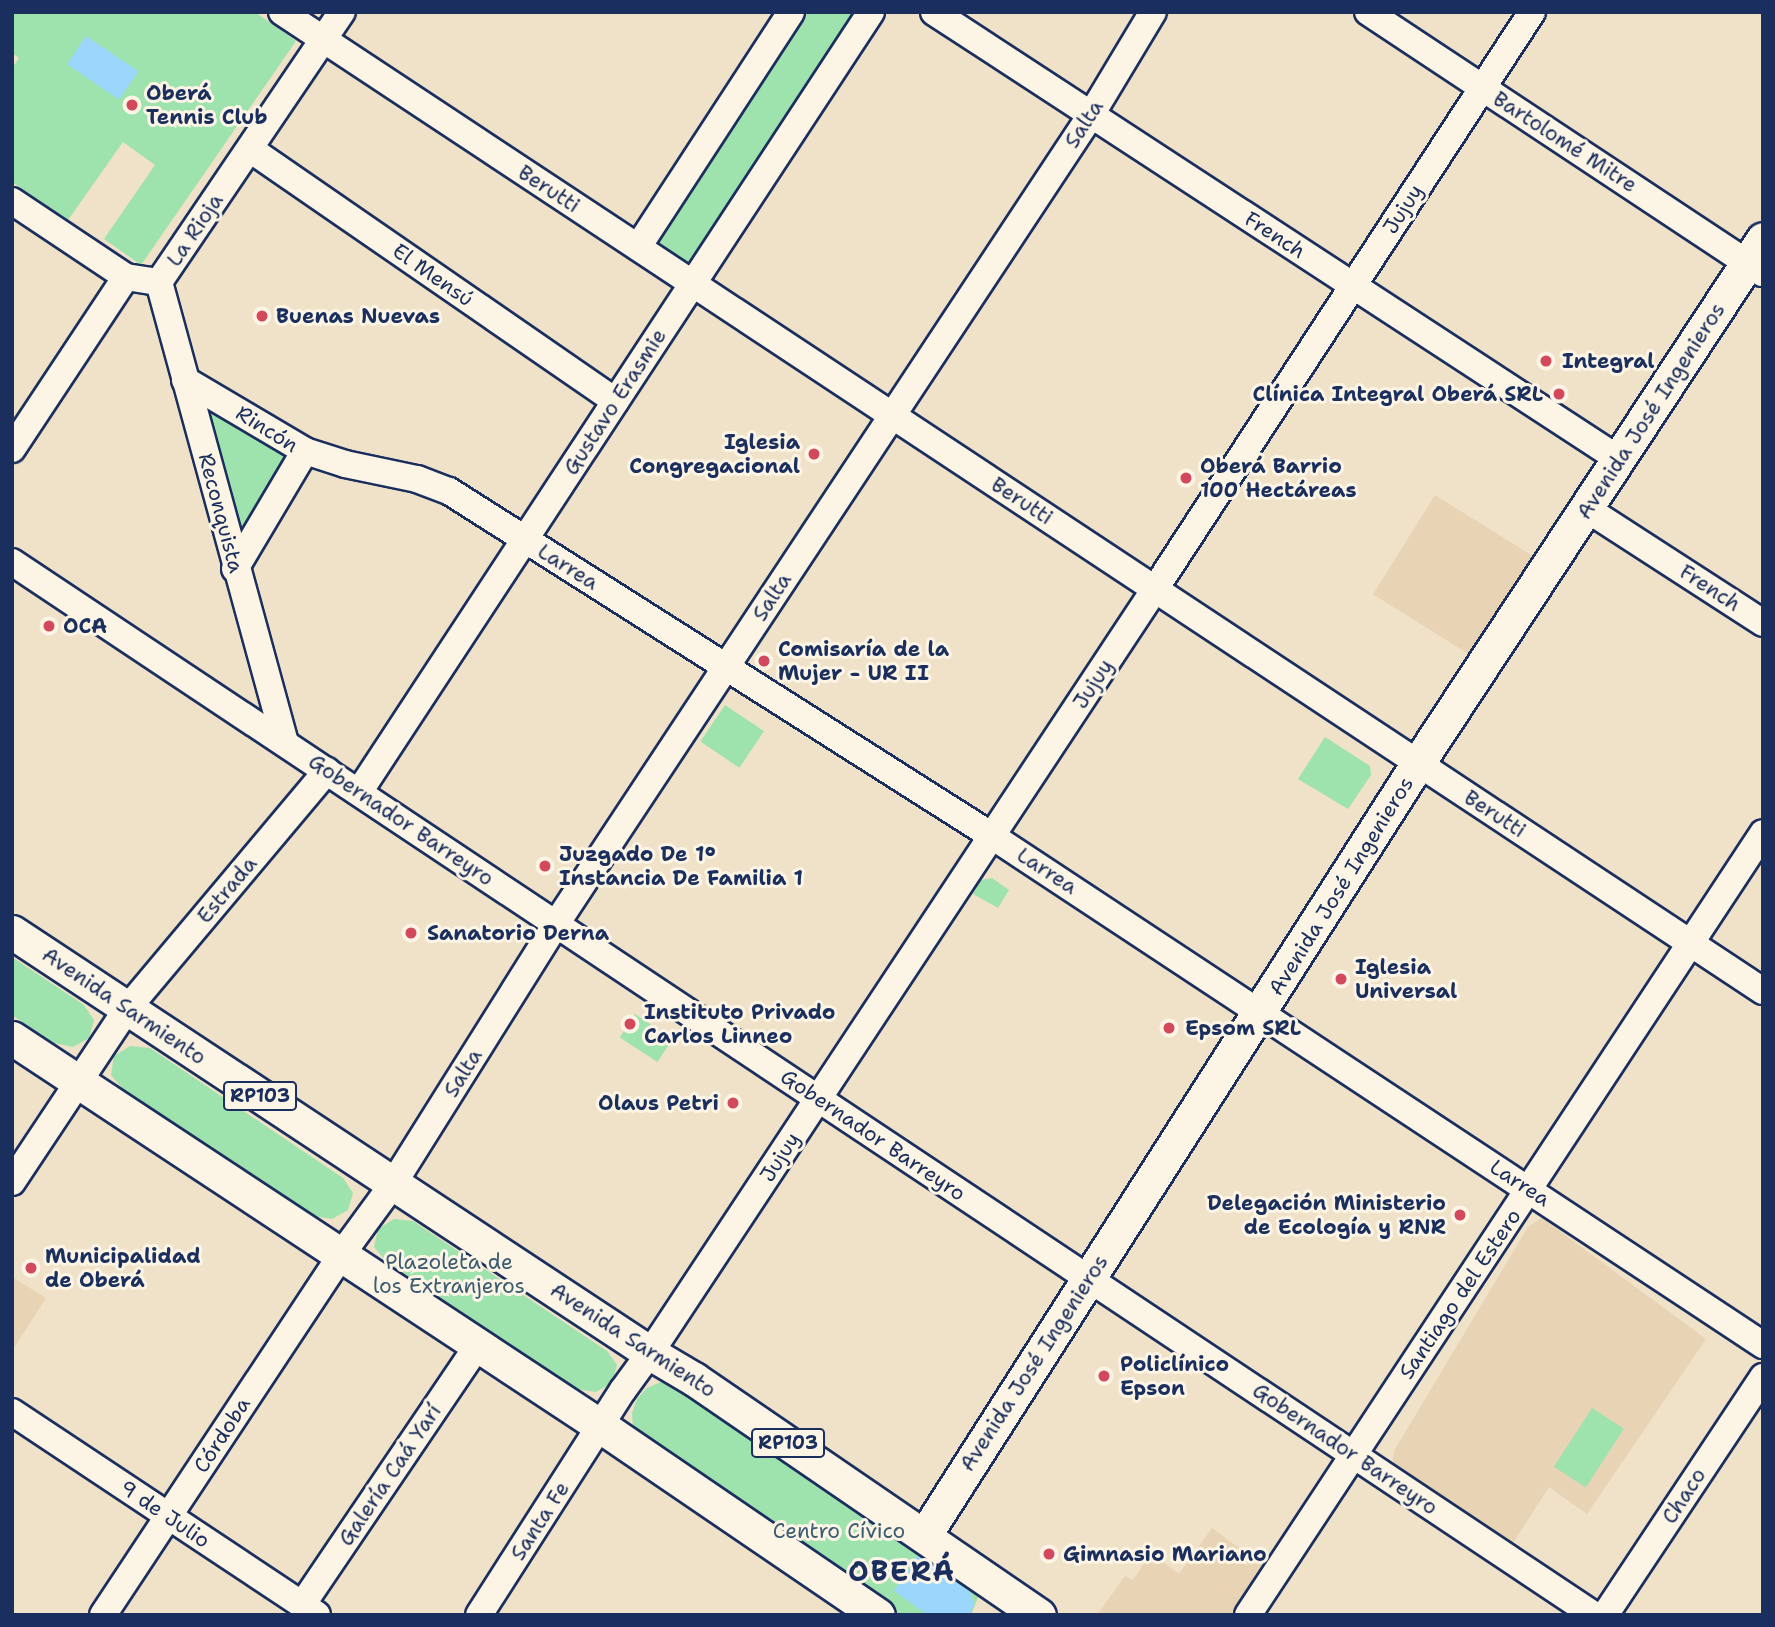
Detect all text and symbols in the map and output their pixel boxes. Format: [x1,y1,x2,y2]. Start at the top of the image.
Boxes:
place label: Oberá Tennis Club [146,80,267,130]
street label: Bartolomé Mitre [1488,86,1642,198]
street label: Salta [1059,95,1109,153]
marker: Oberá Tennis Club [124,97,140,113]
street label: Berutti [513,160,585,218]
street label: Jujuy [1378,179,1428,239]
street label: La Rioja [161,189,229,271]
street label: French [1240,206,1310,264]
street label: El Mensú [388,238,478,312]
street label: Avenida José Ingenieros [1572,298,1730,524]
place label: Buenas Nuevas [276,303,440,329]
marker: Buenas Nuevas [254,308,270,324]
street label: Gustavo Erasmie [558,324,672,480]
place label: Integral [1562,348,1655,374]
marker: Integral [1536,351,1556,371]
place label: Clínica Integral Oberá SRL [1253,381,1543,407]
marker: Clínica Integral Oberá SRL [1549,384,1569,404]
street label: Rincón [231,400,303,458]
place label: Iglesia Congregacional [629,429,800,479]
marker: Iglesia Congregacional [806,446,822,462]
street label: Reconquista [193,450,249,576]
place label: Oberá Barrio 100 Hectáreas [1200,453,1356,503]
marker: Oberá Barrio 100 Hectáreas [1178,470,1194,486]
street label: Berutti [986,472,1058,530]
street label: Larrea [533,539,603,595]
street label: French [1675,559,1745,617]
street label: Salta [747,568,797,626]
place label: OCA [63,613,107,639]
marker: OCA [41,618,57,634]
place label: Comisaría de la Mujer - UR II [778,636,949,686]
marker: Comisaría de la Mujer - UR II [756,653,772,669]
street label: Jujuy [1068,654,1118,714]
street label: Gobernador Barreyro [304,749,498,891]
street label: Avenida José Ingenieros [1263,772,1419,1000]
street label: Berutti [1459,785,1531,843]
place label: Juzgado De 1º Instancia De Familia 1 [559,841,803,891]
street label: Larrea [1012,842,1082,900]
street label: Estrada [192,851,262,929]
marker: Juzgado De 1º Instancia De Familia 1 [537,858,553,874]
place label: Sanatorio Derna [427,920,609,946]
marker: Sanatorio Derna [401,923,421,943]
street label: Avenida Sarmiento [37,942,211,1070]
place label: Iglesia Universal [1355,954,1457,1004]
marker: Iglesia Universal [1333,971,1349,987]
place label: Instituto Privado Carlos Linneo [644,999,835,1049]
place label: Epsom SRL [1185,1015,1301,1041]
marker: Instituto Privado Carlos Linneo [622,1016,638,1032]
marker: Epsom SRL [1159,1018,1179,1038]
street label: Salta [438,1044,488,1102]
street label: Gobernador Barreyro [776,1064,970,1206]
road number: RP103 [222,1080,298,1112]
place label: Olaus Petri [598,1090,719,1116]
marker: Olaus Petri [725,1095,741,1111]
street label: Jujuy [755,1127,805,1187]
street label: Larrea [1485,1154,1555,1212]
place label: Delegación Ministerio de Ecología y RNR [1207,1190,1446,1240]
street label: Santiago del Estero [1394,1204,1526,1384]
marker: Delegación Ministerio de Ecología y RNR [1452,1207,1468,1223]
place label: Municipalidad de Oberá [45,1243,201,1293]
park label: Plazoleta de los Extranjeros [373,1249,525,1299]
street label: Avenida José Ingenieros [955,1250,1113,1476]
marker: Municipalidad de Oberá [23,1260,39,1276]
street label: Avenida Sarmiento [546,1277,720,1403]
place label: Policlínico Epson [1120,1351,1229,1401]
marker: Policlínico Epson [1094,1366,1114,1386]
street label: Gobernador Barreyro [1248,1378,1442,1520]
street label: Córdoba [188,1393,256,1477]
street label: Galería Caá Yarí [333,1399,447,1551]
road number: RP103 [750,1428,826,1458]
street label: Chaco [1657,1463,1711,1529]
street label: 9 de Julio [115,1475,215,1553]
street label: Santa Fe [505,1477,575,1565]
park label: Centro Cívico [773,1518,905,1544]
place label: Gimnasio Mariano [1063,1541,1267,1567]
marker: Gimnasio Mariano [1041,1546,1057,1562]
district label: OBERÁ [849,1554,955,1588]

